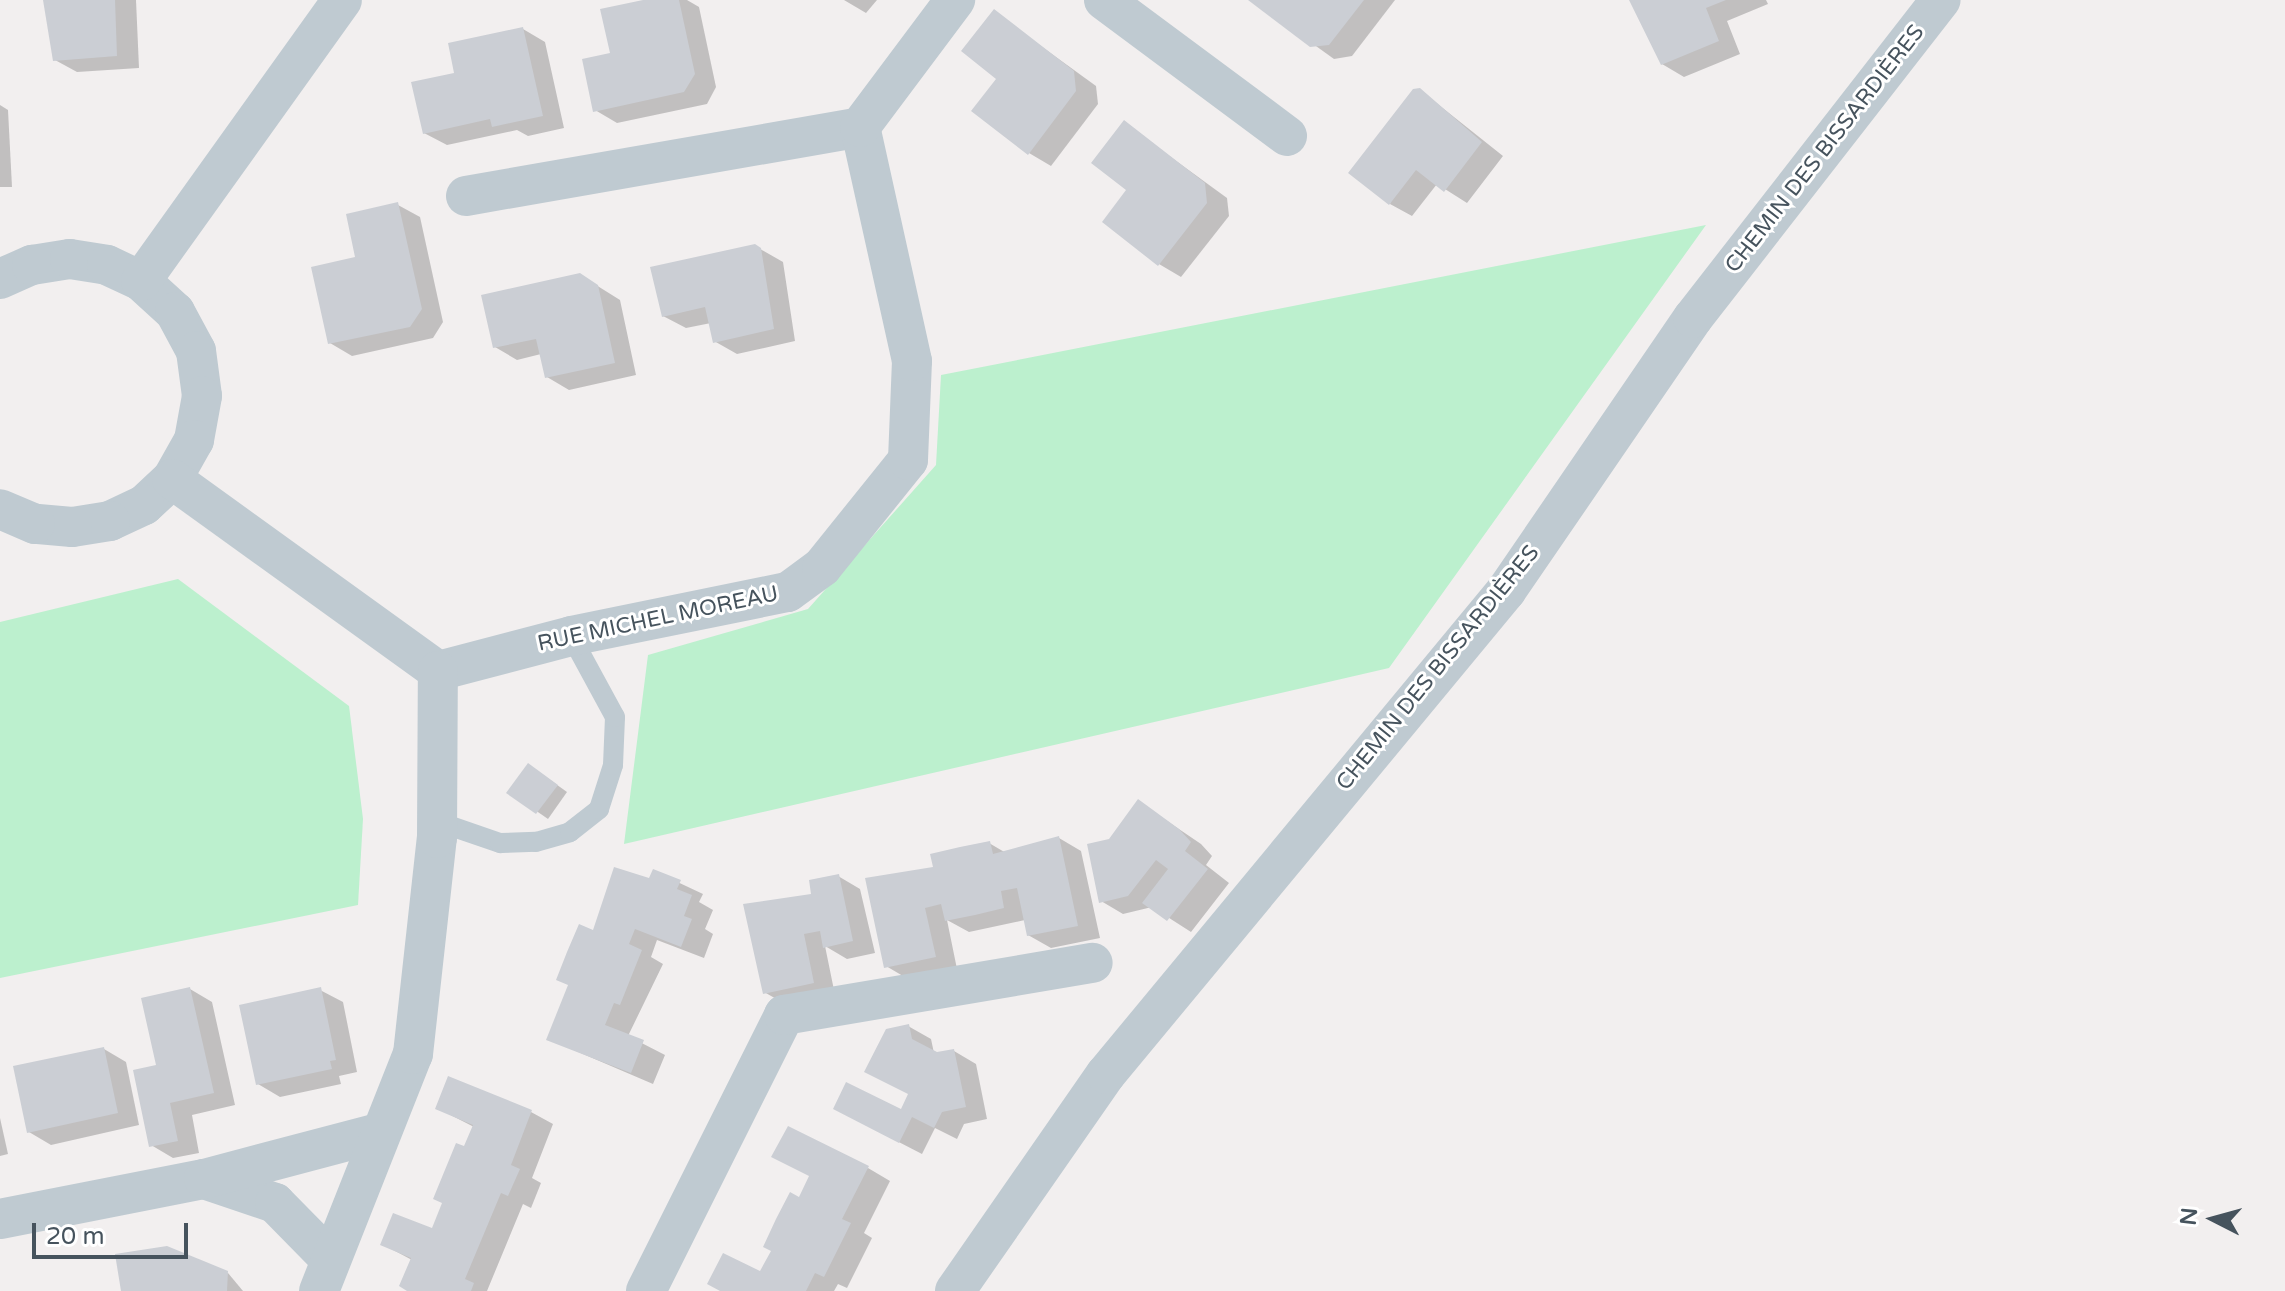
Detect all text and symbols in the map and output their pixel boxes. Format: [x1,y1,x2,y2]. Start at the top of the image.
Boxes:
street label: CHEMIN DES BISSARDIÈRES [1720,20,1930,278]
street label: CHEMIN DES BISSARDIÈRES [1331,540,1545,796]
street label: RUE MICHEL MOREAU [535,581,781,657]
north arrow [2173,1179,2253,1259]
text: N [2175,1206,2203,1227]
scale bar [36,1207,192,1257]
text: 20 m [46,1222,104,1251]

